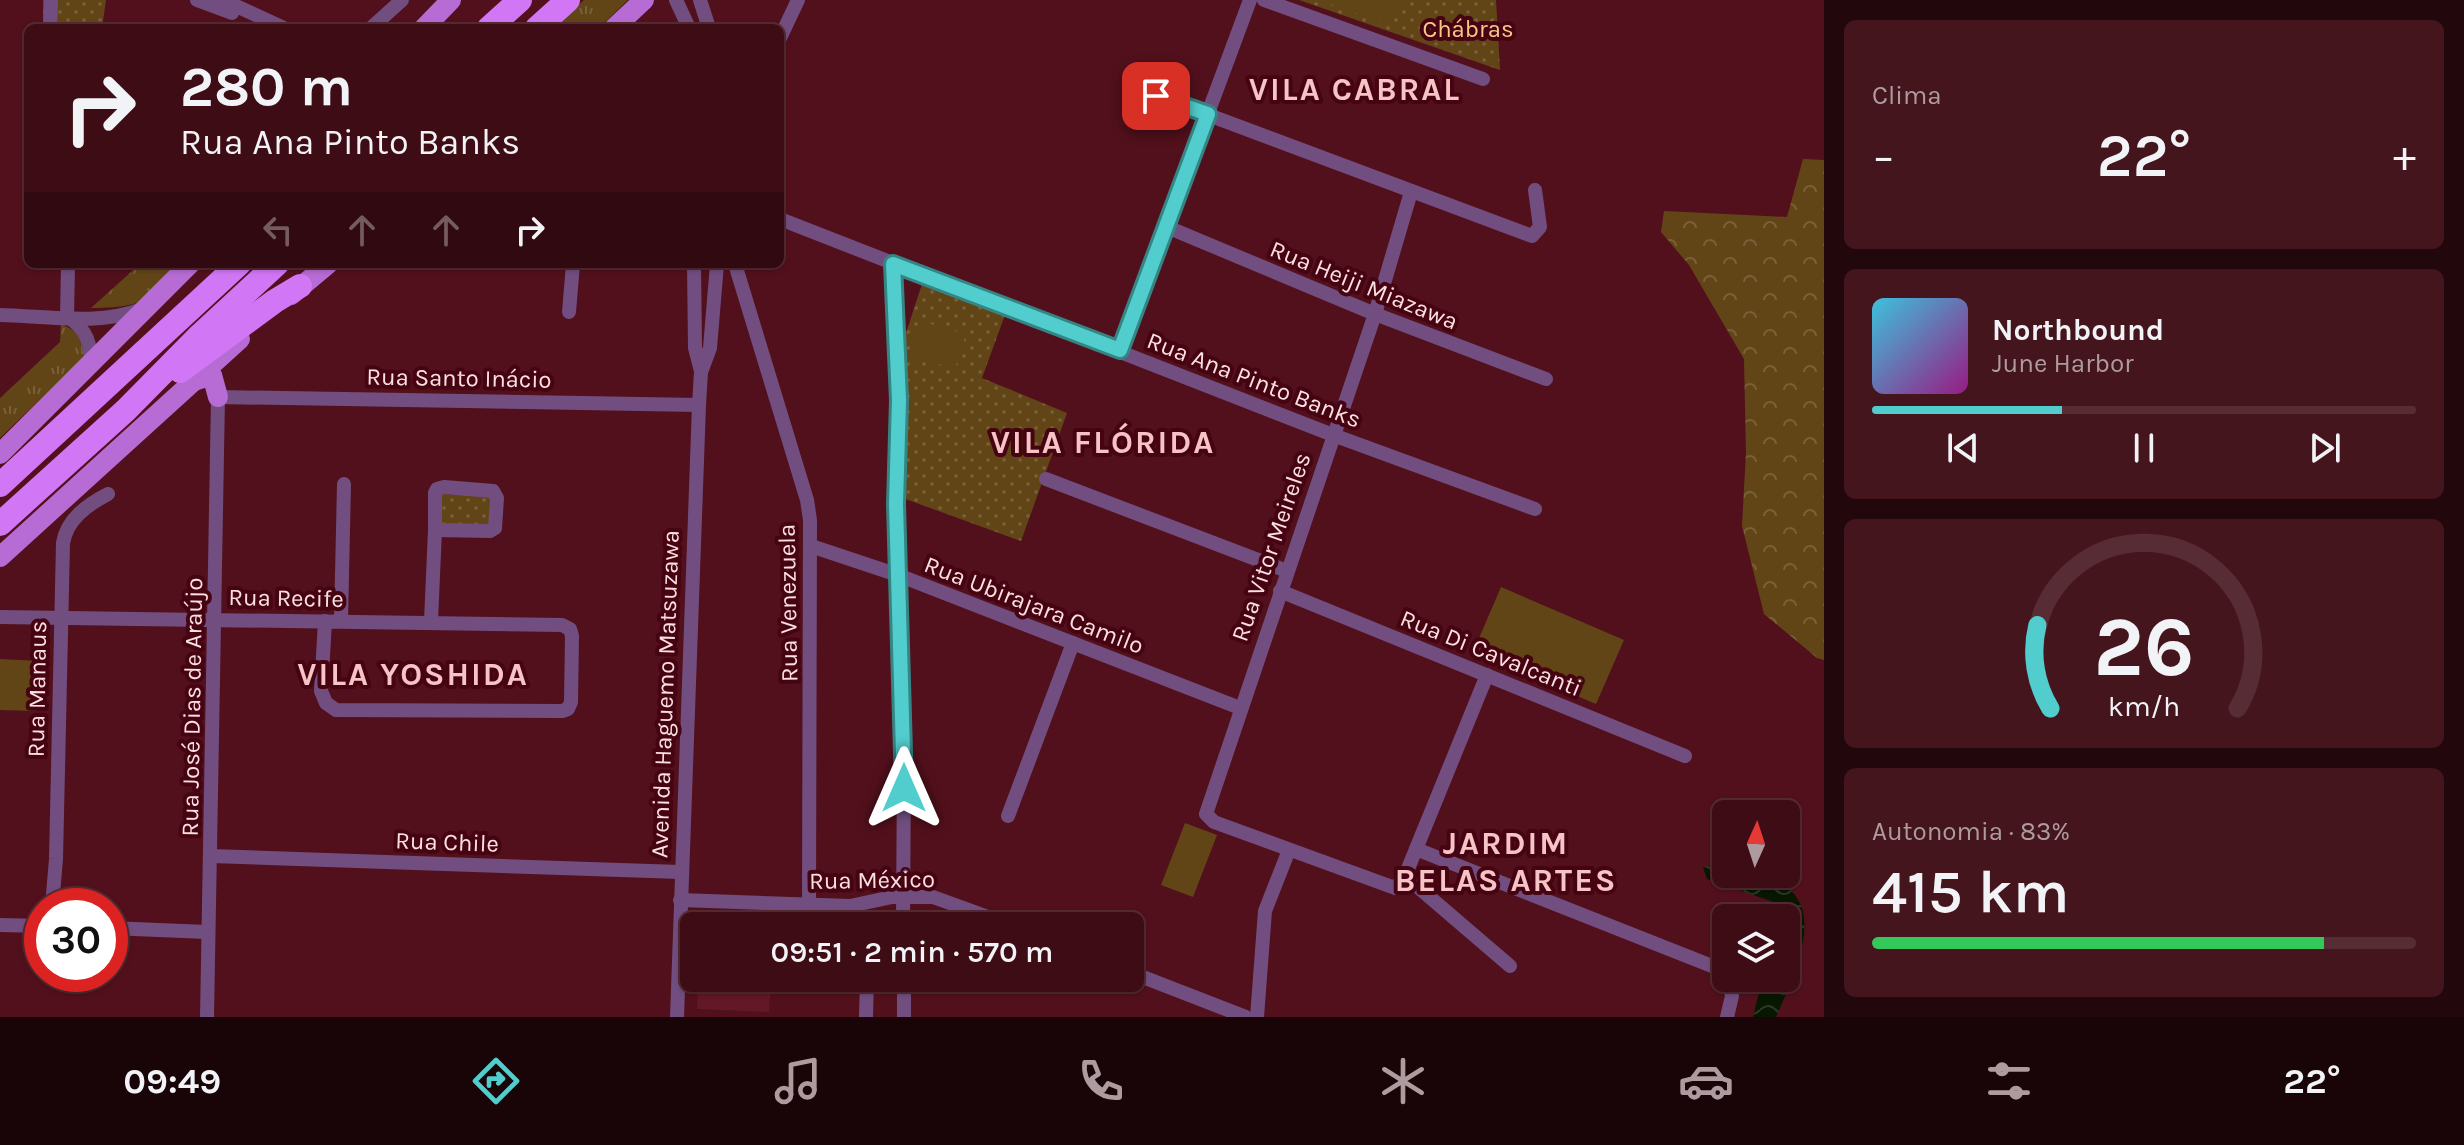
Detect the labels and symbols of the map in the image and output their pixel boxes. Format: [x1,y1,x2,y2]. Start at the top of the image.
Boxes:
park label: Chábras [1422,15,1514,43]
pin [1122,62,1190,130]
district label: VILA CABRAL [1249,71,1461,108]
street label: Rua Heiji Miazawa [1266,235,1462,335]
street label: Rua Ana Pinto Banks [1143,326,1365,434]
street label: Rua Santo Inácio [366,362,552,394]
district label: VILA FLÓRIDA [991,422,1215,461]
street label: Rua Vitor Meireles [1226,449,1316,645]
street label: Rua Venezuela [773,524,803,682]
street label: Avenida Haguemo Matsuzawa [645,529,685,859]
street label: Rua Ubirajara Camilo [920,550,1148,660]
street label: Rua José Dias de Araújo [176,577,208,837]
street label: Rua Recife [228,583,344,613]
street label: Rua Di Cavalcanti [1396,604,1586,702]
street label: Rua Manaus [22,621,52,757]
district label: VILA YOSHIDA [297,656,529,693]
position arrow [862,746,946,830]
north arrow [1712,800,1800,888]
district label: JARDIM BELAS ARTES [1395,825,1617,899]
street label: Rua Chile [395,826,499,858]
street label: Rua México [809,865,935,895]
speed limit sign: 30 [24,888,128,992]

